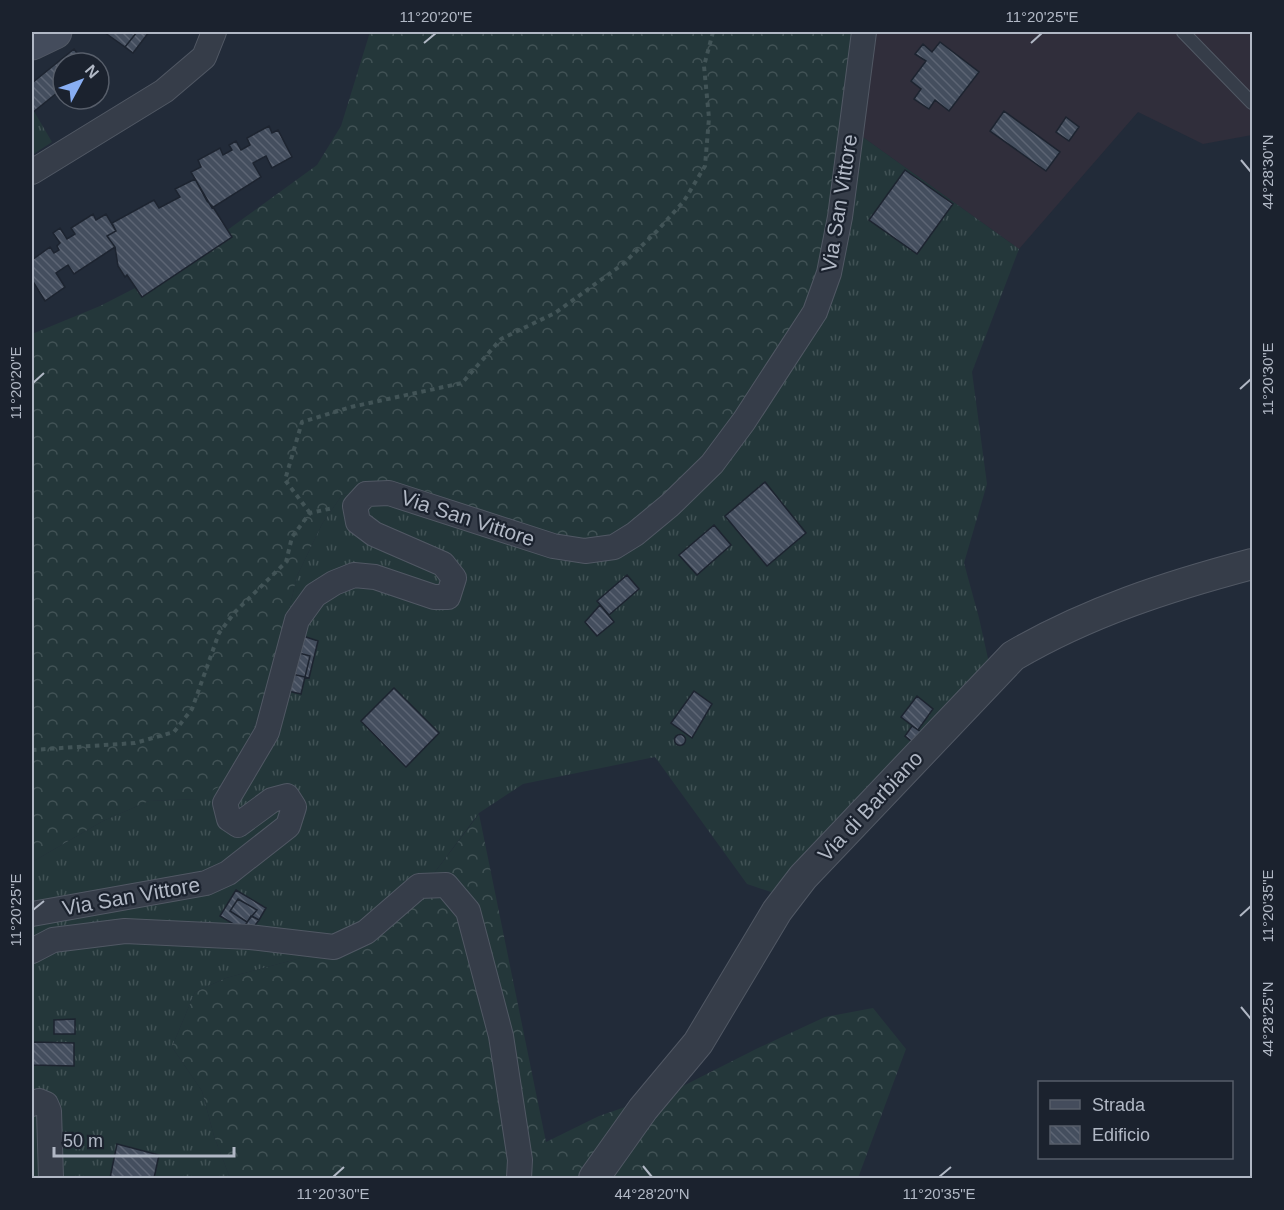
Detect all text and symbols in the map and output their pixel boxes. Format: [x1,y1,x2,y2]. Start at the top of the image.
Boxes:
text: 11°20'20"E [399,8,473,25]
text: 11°20'25"E [1005,8,1079,25]
north arrow [51,51,111,111]
text: N [82,62,102,81]
street label: Via San Vittore [817,132,861,274]
text: 44°28'30"N [1259,134,1276,210]
text: 11°20'30"E [1259,342,1276,416]
text: 11°20'20"E [7,346,24,420]
street label: Via San Vittore [398,486,538,550]
street label: Via di Barbiano [813,746,927,866]
text: 11°20'35"E [1259,869,1276,943]
text: 11°20'25"E [7,873,24,947]
street label: Via San Vittore [60,873,202,919]
text: 44°28'25"N [1259,981,1276,1057]
legend [1038,1081,1233,1159]
text: Strada [1092,1095,1146,1115]
scale bar [54,1120,234,1158]
text: Edificio [1092,1125,1150,1145]
text: 50 m [63,1131,103,1151]
text: 11°20'30"E [296,1185,370,1202]
text: 44°28'20"N [614,1185,690,1202]
text: 11°20'35"E [902,1185,976,1202]

